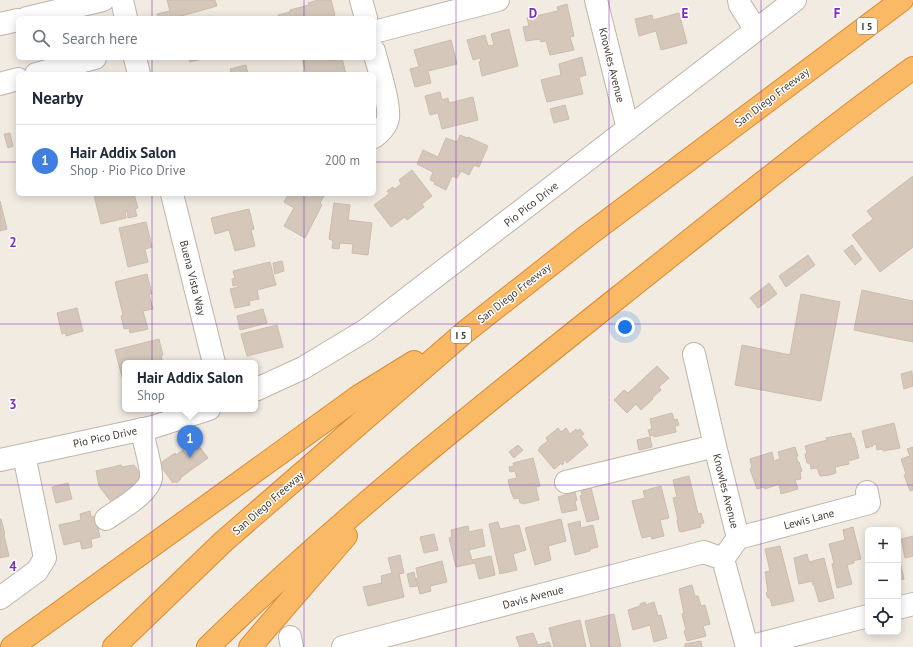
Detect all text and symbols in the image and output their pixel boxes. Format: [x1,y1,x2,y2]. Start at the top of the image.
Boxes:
text: D [529,5,537,22]
text: E [682,5,689,22]
text: F [834,5,841,22]
search box [16,16,376,60]
road number: I 5 [857,18,877,34]
street label: Knowles Avenue [596,26,628,104]
icon: search [30,27,52,49]
text: Search here [62,29,138,48]
street label: San Diego Freeway [732,64,813,130]
text: Nearby [32,87,83,109]
text: Hair Addix Salon [70,143,176,162]
text: 1 [41,152,49,169]
text: 200 m [325,152,360,169]
text: Shop · Pio Pico Drive [70,162,186,179]
street label: Pio Pico Drive [501,178,561,230]
text: 2 [9,234,17,251]
street label: Buena Vista Way [177,239,209,318]
street label: San Diego Freeway [474,259,554,326]
your location [615,317,635,337]
road number: I 5 [451,327,471,343]
popup [122,360,258,412]
text: Hair Addix Salon [137,368,243,387]
text: Shop [137,387,165,404]
text: 3 [9,396,17,413]
street label: Pio Pico Drive [72,423,139,451]
pin: 1 [177,425,203,458]
street label: Knowles Avenue [710,452,742,530]
street label: San Diego Freeway [230,468,307,538]
street label: Lewis Lane [782,505,836,532]
map controls [865,527,901,635]
button: + [865,527,901,563]
text: 4 [9,558,17,575]
button: − [865,563,901,599]
street label: Davis Avenue [501,582,565,612]
button: locate [865,599,901,635]

